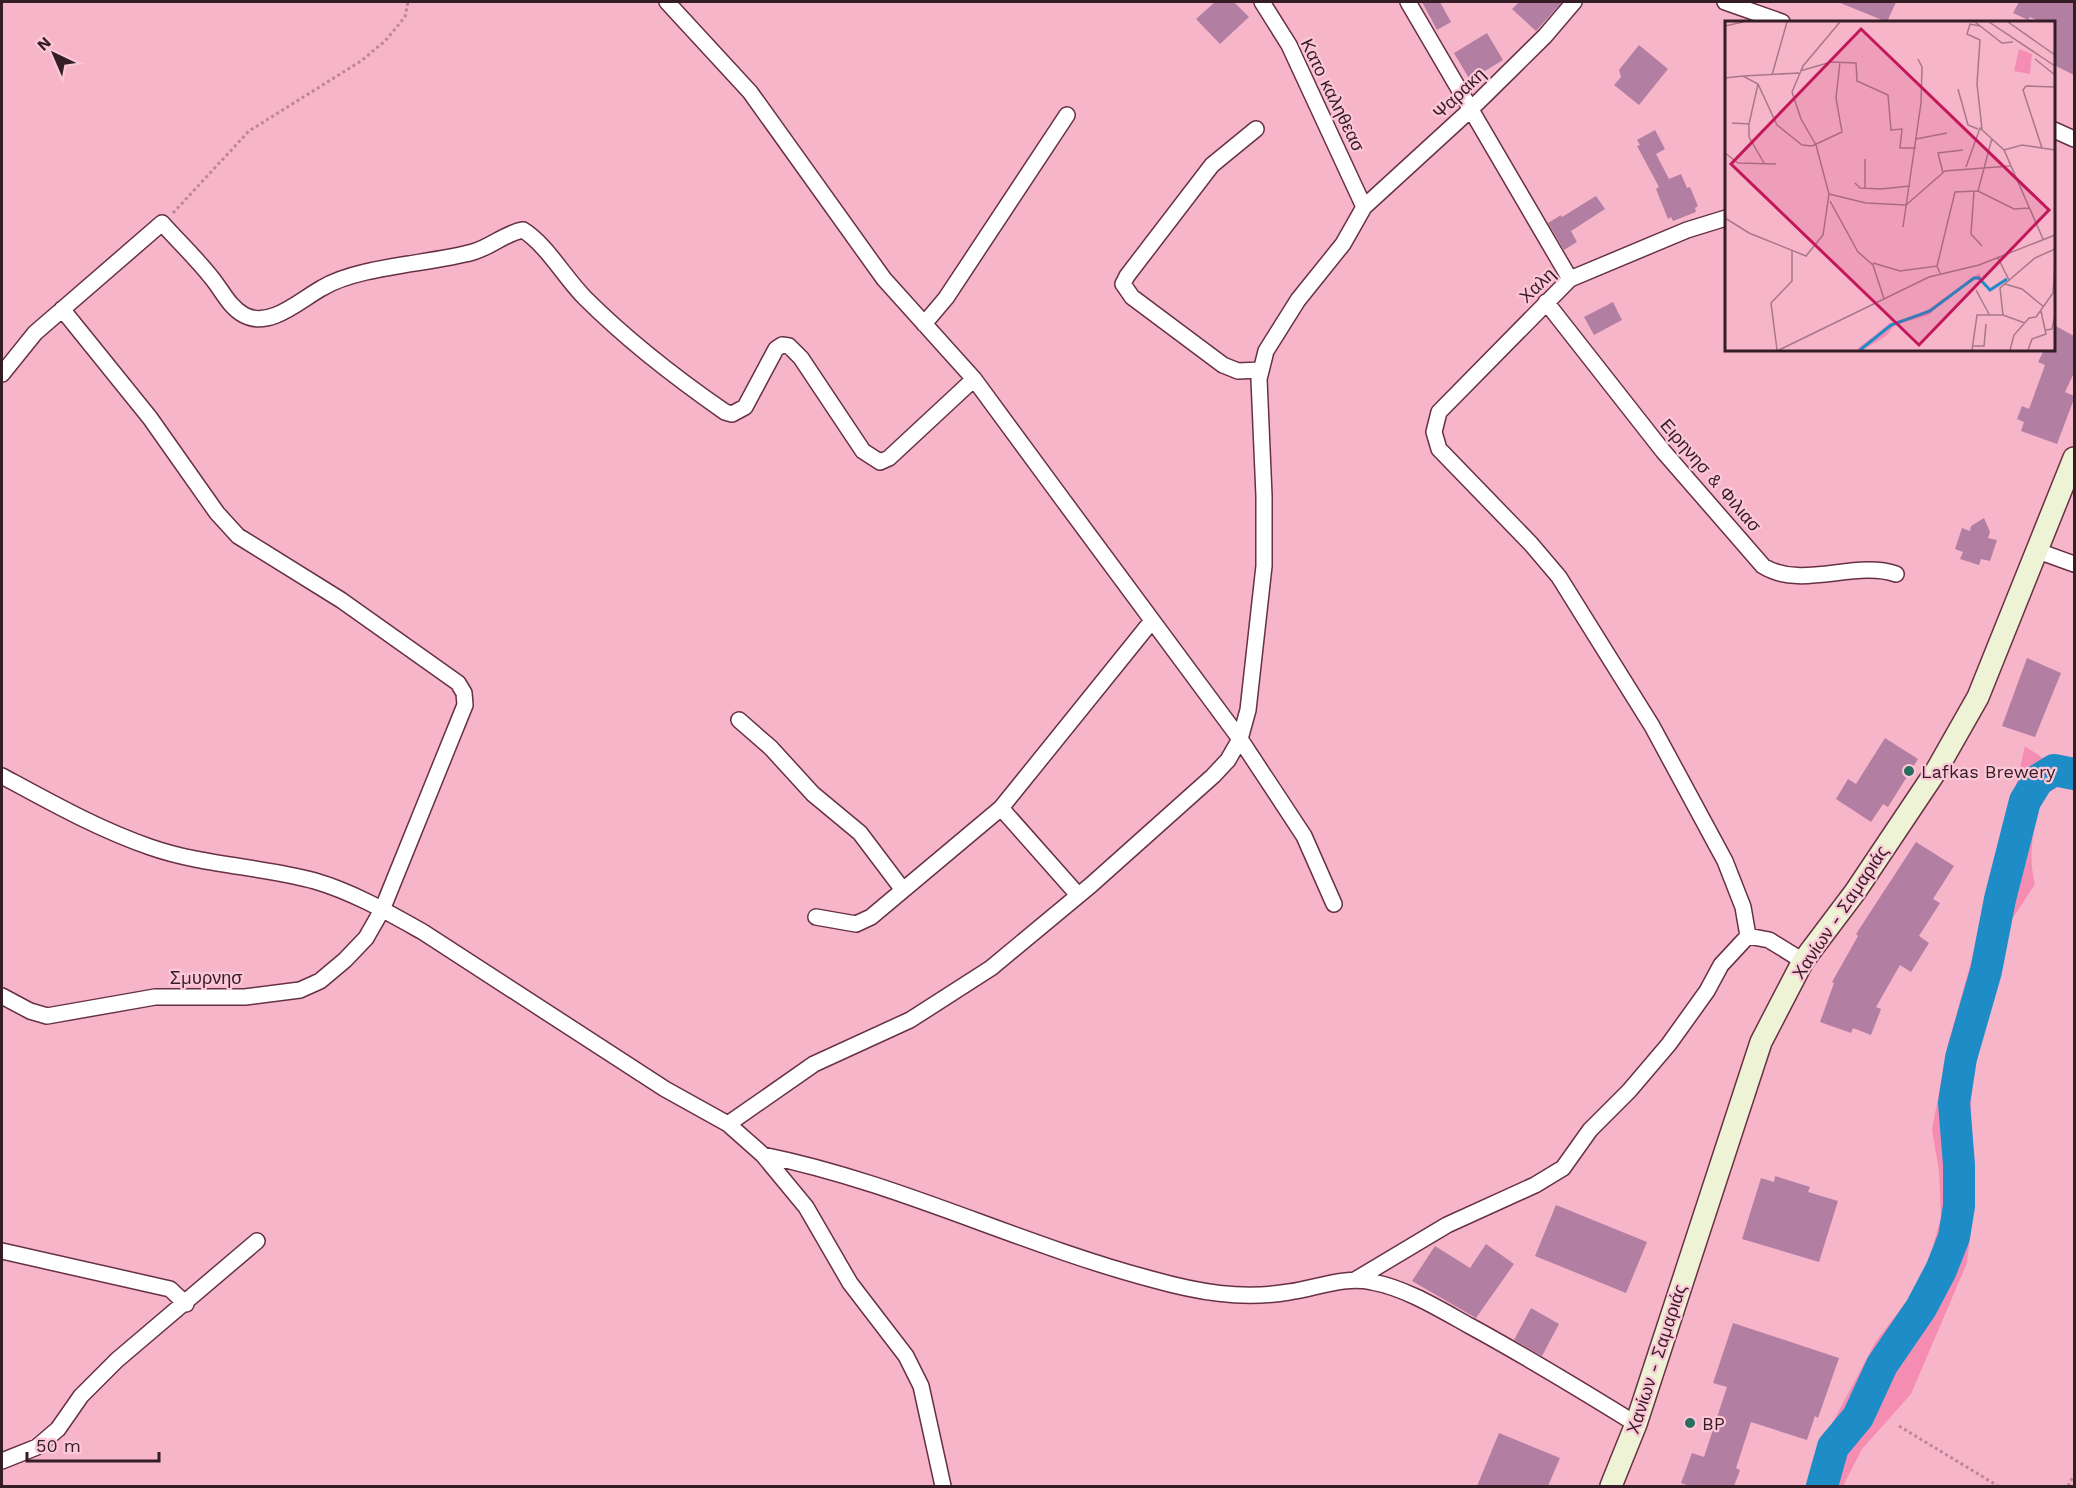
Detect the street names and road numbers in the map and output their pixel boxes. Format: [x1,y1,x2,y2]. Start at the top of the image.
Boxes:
street label: Κατο καληθεασ [1297,35,1369,155]
street label: Ψαρακη [1429,63,1489,123]
street label: Χαλη [1515,263,1559,307]
street label: Ειρηνησ & Φιλιασ [1656,414,1766,536]
street label: Χανίων - Σαμαριάς [1788,841,1893,983]
street label: Σμυρνησ [170,967,242,988]
street label: Χανίων - Σαμαριάς [1622,1281,1690,1437]

